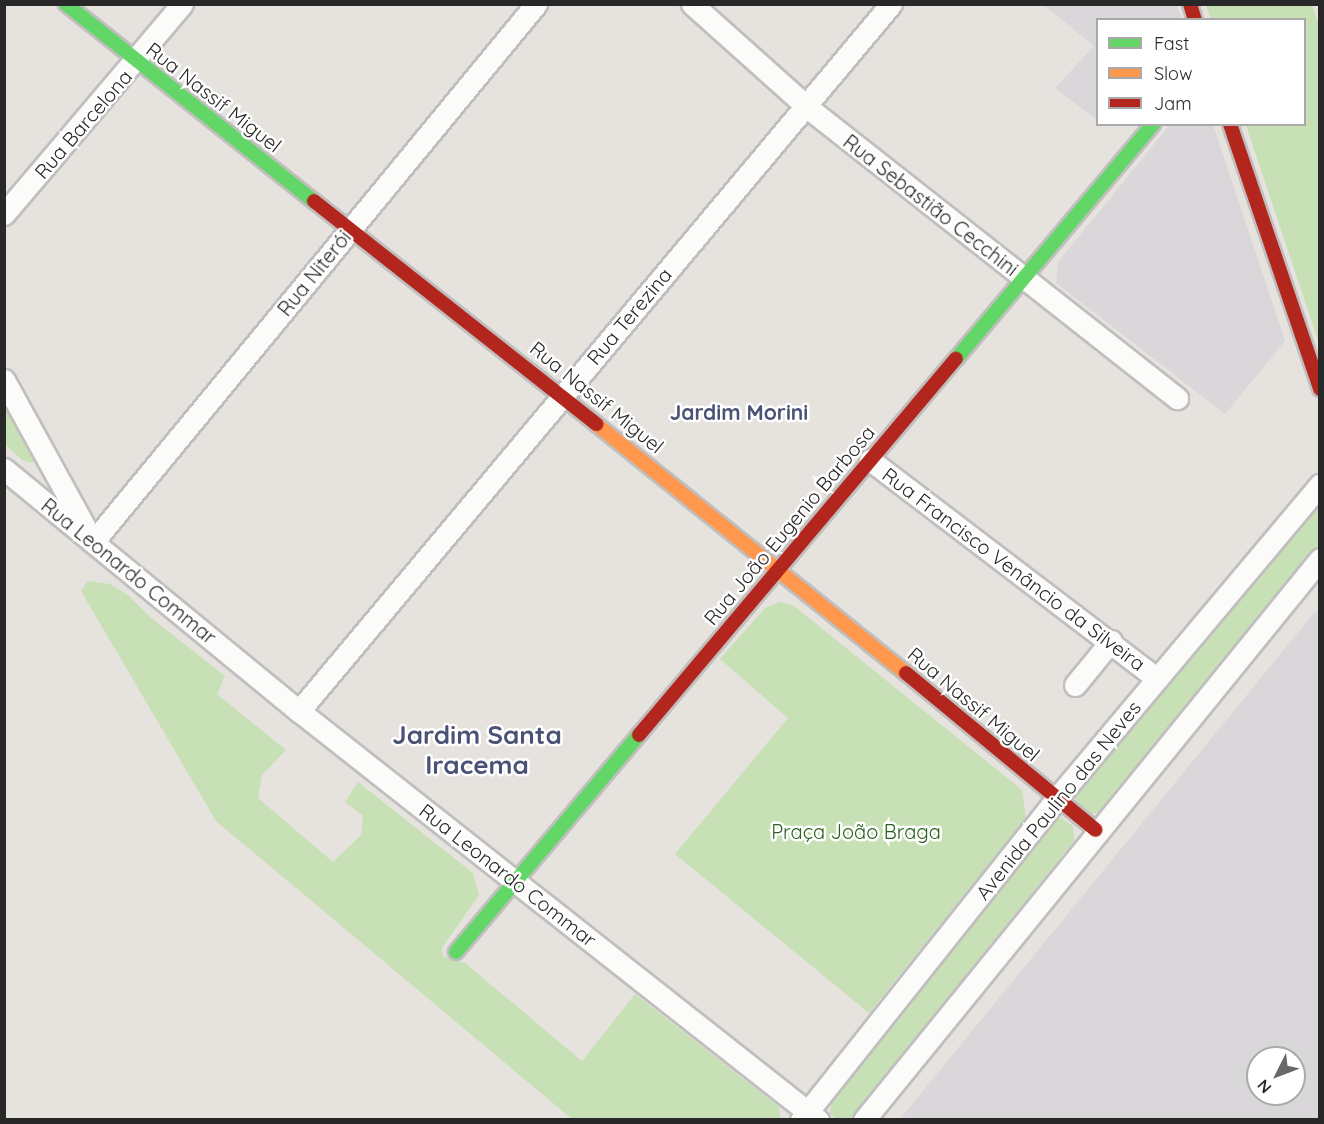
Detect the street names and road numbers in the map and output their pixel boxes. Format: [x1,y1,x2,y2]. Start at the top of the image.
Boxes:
street label: Rua Nassif Miguel [142,37,286,157]
street label: Rua Barcelona [29,65,137,183]
street label: Rua Sebastião Cecchini [839,129,1023,281]
street label: Rua Niterói [272,225,356,321]
street label: Rua Terezina [581,263,677,369]
street label: Rua Nassif Miguel [525,336,669,458]
street label: Rua João Eugenio Barbosa [698,420,880,630]
street label: Rua Francisco Venâncio da Silveira [878,462,1150,676]
street label: Rua Leonardo Commar [37,493,221,649]
street label: Rua Nassif Miguel [903,642,1045,766]
street label: Avenida Paulino das Neves [970,696,1146,904]
street label: Rua Leonardo Commar [415,798,601,952]

